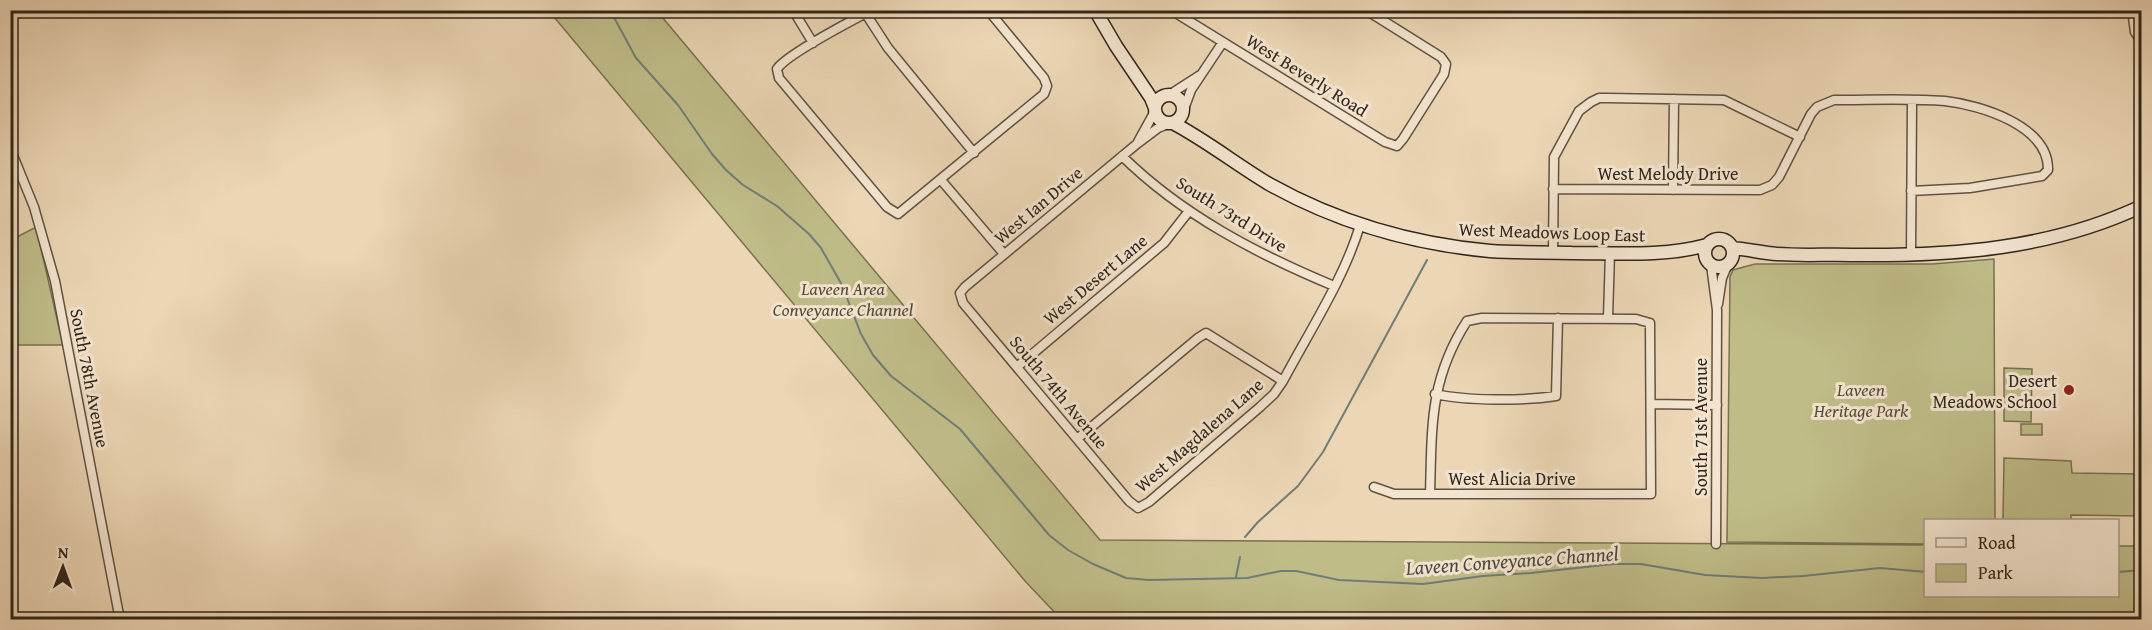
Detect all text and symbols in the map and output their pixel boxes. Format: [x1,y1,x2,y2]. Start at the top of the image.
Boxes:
street label: West Beverly Road [1241,27,1374,124]
street label: West Ian Drive [988,160,1088,250]
street label: West Melody Drive [1598,160,1738,187]
street label: South 73rd Drive [1171,169,1293,259]
street label: West Meadows Loop East [1458,215,1646,249]
street label: West Desert Lane [1037,227,1153,331]
park label: Laveen Area Conveyance Channel [773,275,914,323]
street label: South 78th Avenue [63,306,117,450]
street label: South 74th Avenue [1003,329,1115,455]
street label: South 71st Avenue [1687,358,1714,496]
place label: Desert Meadows School [1933,367,2058,415]
street label: West Magdalena Lane [1129,371,1269,499]
park label: Laveen Heritage Park [1813,376,1909,424]
marker: Desert Meadows School [2062,383,2076,397]
street label: West Alicia Drive [1448,465,1576,492]
legend [1924,519,2119,597]
text: Road [1978,529,2016,556]
north arrow [33,537,93,597]
water label: Laveen Conveyance Channel [1404,538,1619,582]
text: N [58,540,69,564]
text: Park [1978,559,2014,586]

